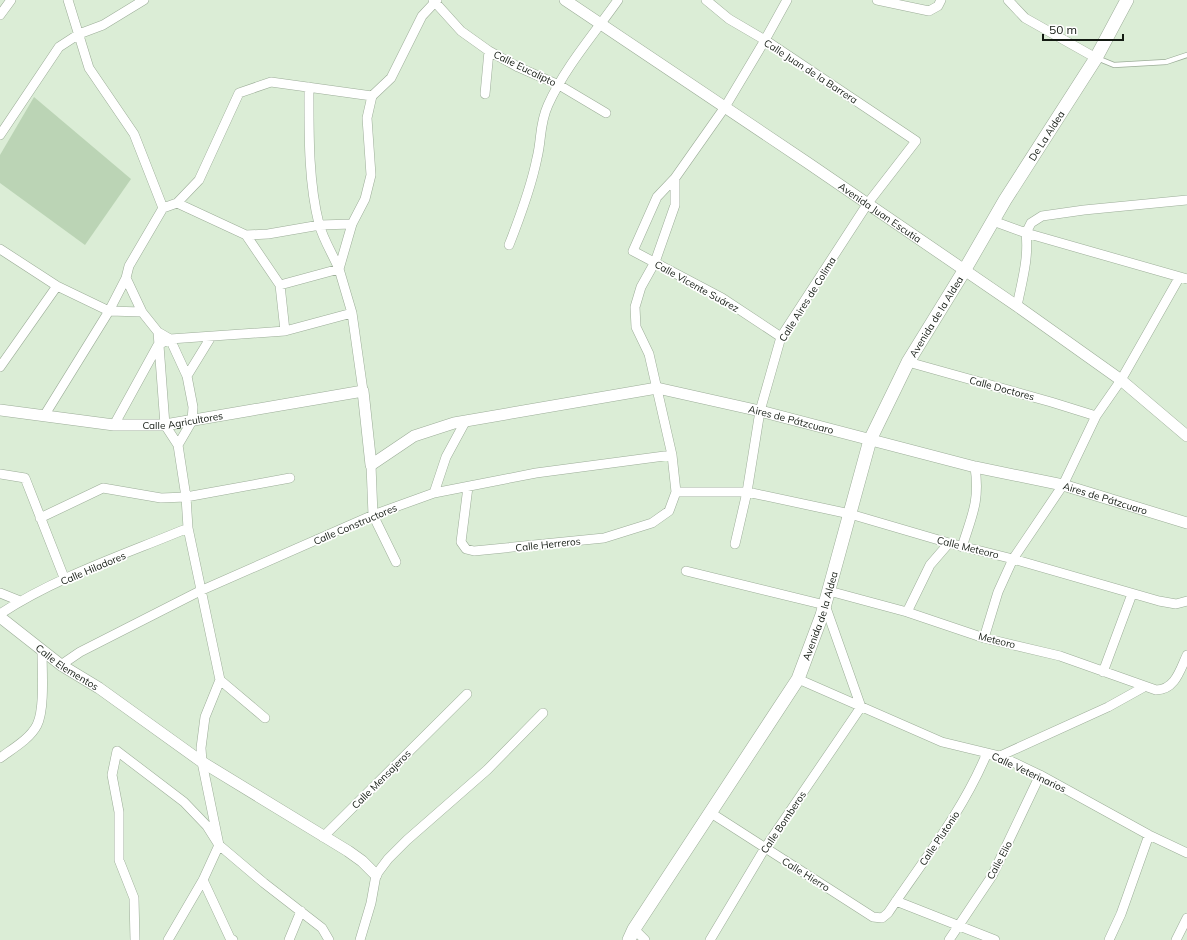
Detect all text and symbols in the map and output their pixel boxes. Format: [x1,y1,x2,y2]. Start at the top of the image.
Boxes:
scale bar [1043,16,1123,42]
text: 50 m [1049,22,1077,37]
street label: Calle Juan de la Barrera [761,36,860,107]
street label: Calle Eucalipto [491,48,558,89]
street label: De La Aldea [1026,108,1068,163]
street label: Avenida Juan Escutia [836,180,924,246]
street label: Calle Aires de Colima [776,254,839,344]
street label: Calle Vicente Suárez [652,258,741,315]
street label: Avenida de la Aldea [906,274,966,360]
street label: Calle Doctores [968,374,1036,403]
street label: Aires de Pátzcuaro [747,403,835,437]
street label: Calle Agricultores [142,409,224,432]
street label: Aires de Pátzcuaro [1061,479,1149,518]
street label: Calle Constructores [311,501,399,548]
street label: Calle Meteoro [936,534,1000,562]
street label: Calle Herreros [515,535,581,554]
street label: Calle Hiladores [59,549,128,588]
street label: Avenida de la Aldea [800,570,841,662]
street label: Meteoro [977,630,1017,651]
street label: Calle Elementos [33,641,101,693]
street label: Calle Mensajeros [349,747,414,812]
street label: Calle Veterinarios [989,749,1068,795]
street label: Calle Bomberos [758,789,809,856]
street label: Calle Plutonio [916,808,963,868]
street label: Calle Elio [984,838,1015,882]
street label: Calle Hierro [779,855,832,894]

